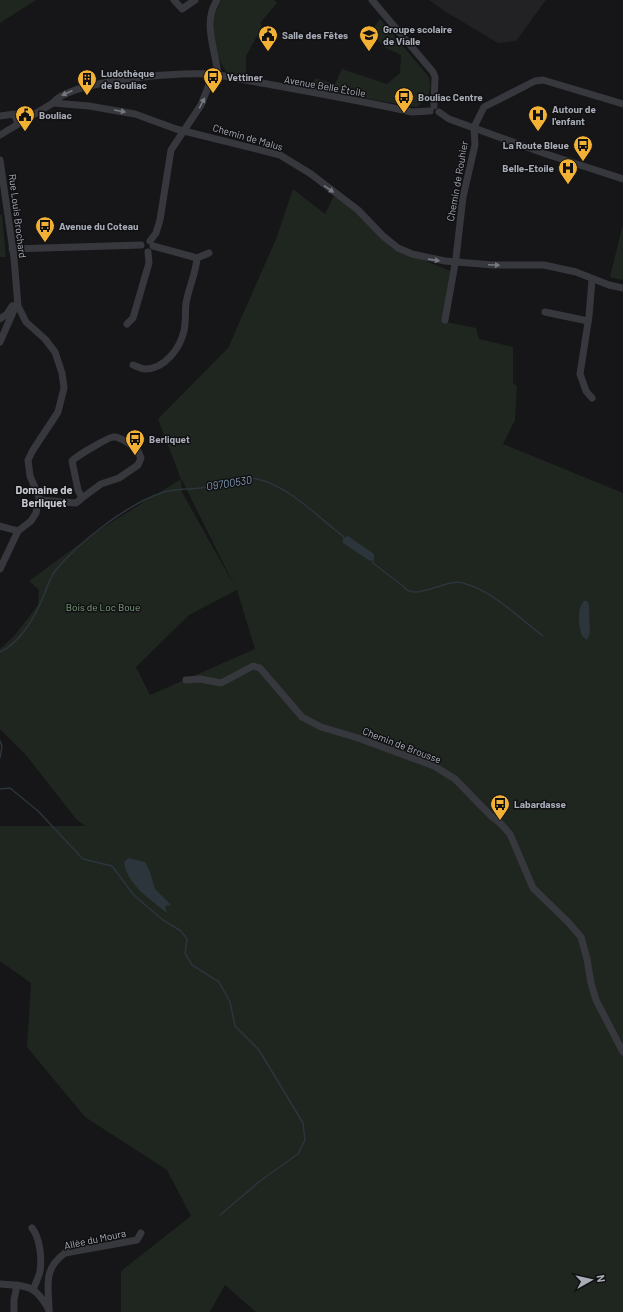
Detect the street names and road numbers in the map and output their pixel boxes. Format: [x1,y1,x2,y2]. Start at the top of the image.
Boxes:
street label: Avenue Belle Étoile [283,73,367,99]
street label: Chemin de Malus [212,121,285,153]
street label: Chemin de Rouhier [444,139,470,222]
street label: Rue Louis Brochard [7,173,29,259]
street label: Chemin de Brousse [361,724,443,766]
street label: Allée du Moura [63,1227,127,1251]

